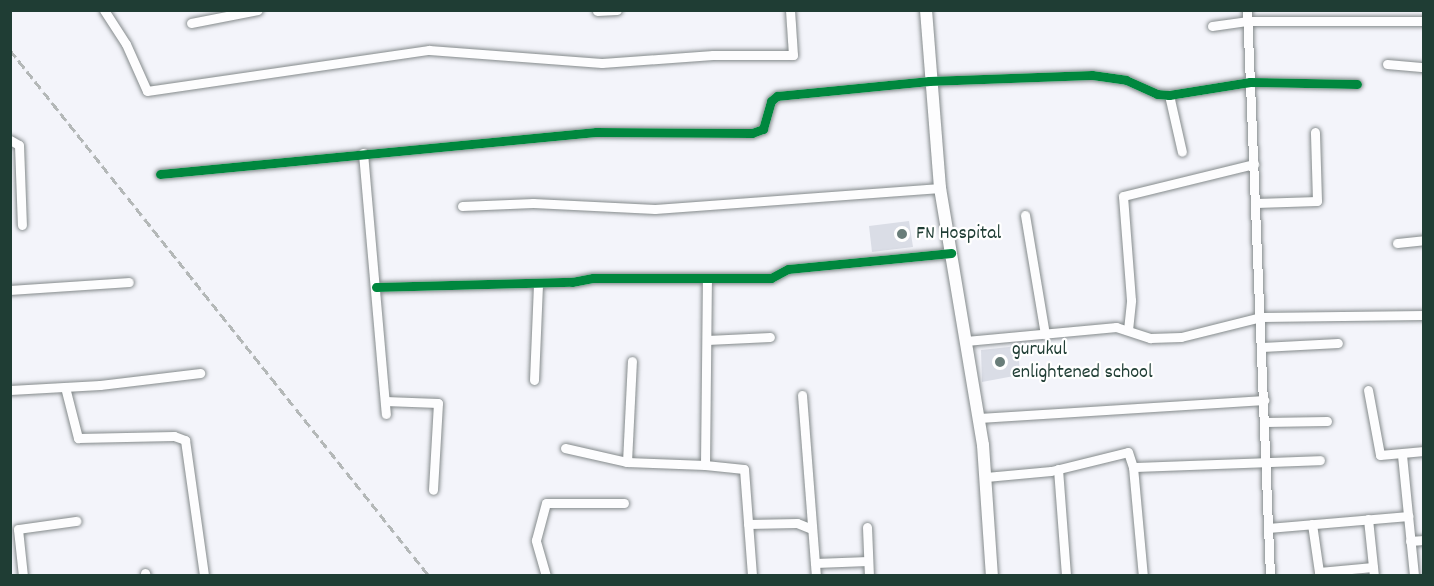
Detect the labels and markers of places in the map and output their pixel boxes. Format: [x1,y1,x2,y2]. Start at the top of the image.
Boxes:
place label: FN Hospital [916,222,1001,246]
marker: FN Hospital [893,225,911,243]
place label: gurukul enlightened school [1012,338,1153,385]
marker: gurukul enlightened school [993,355,1007,369]

